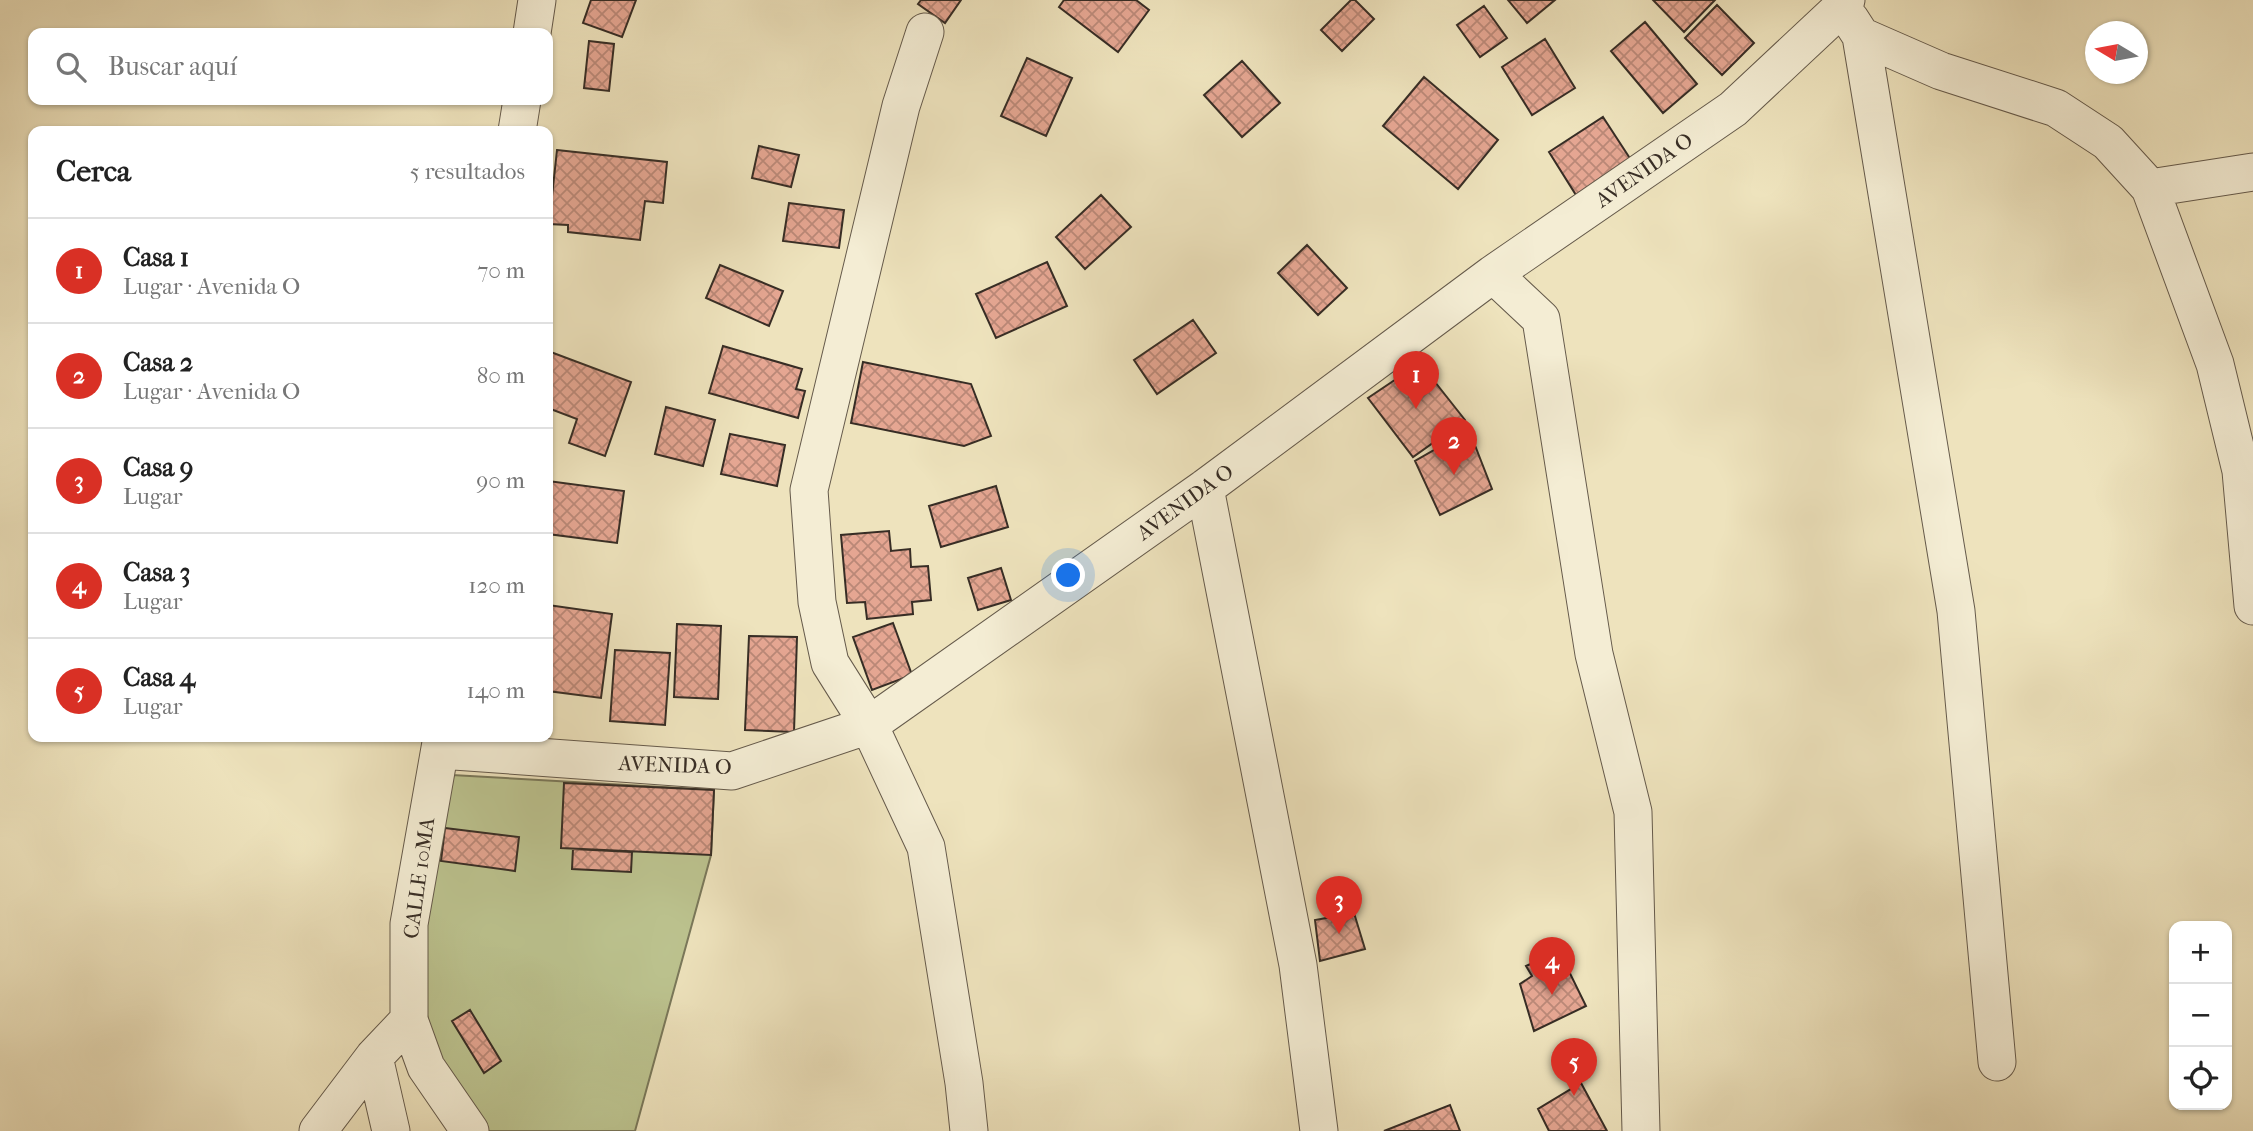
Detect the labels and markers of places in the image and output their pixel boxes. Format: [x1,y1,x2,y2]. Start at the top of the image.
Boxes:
pin: 1 [1393,351,1439,409]
pin: 2 [1431,417,1477,475]
pin: 3 [1316,876,1362,934]
pin: 4 [1529,937,1575,995]
pin: 5 [1551,1038,1597,1096]

